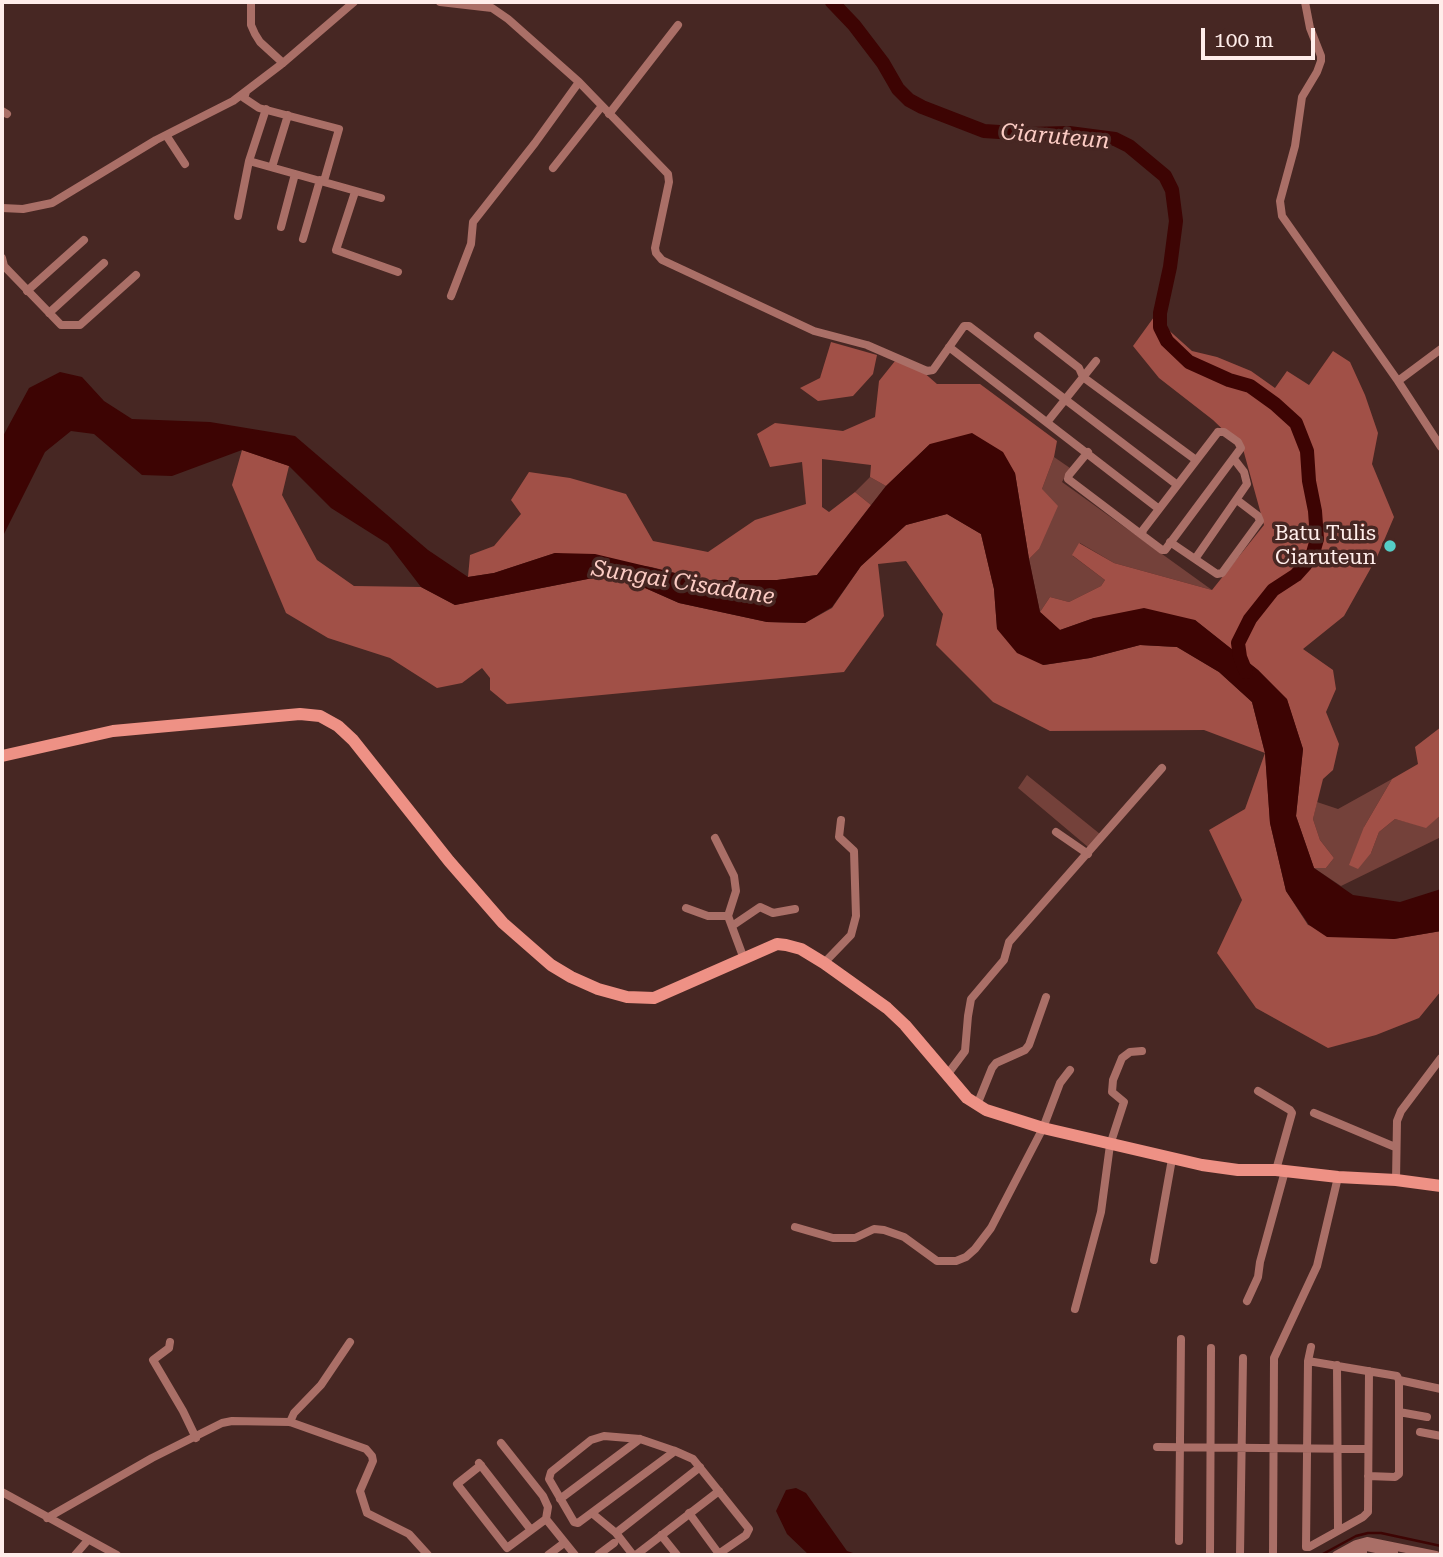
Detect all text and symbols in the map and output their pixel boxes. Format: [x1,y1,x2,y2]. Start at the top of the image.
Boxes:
scale bar [1205,14,1319,58]
text: 100 m [1214,28,1274,52]
water label: Ciaruteun [999,118,1111,156]
place label: Batu Tulis Ciaruteun [1274,521,1376,571]
marker: Batu Tulis Ciaruteun [1382,538,1398,554]
water label: Sungai Cisadane [590,555,776,611]

